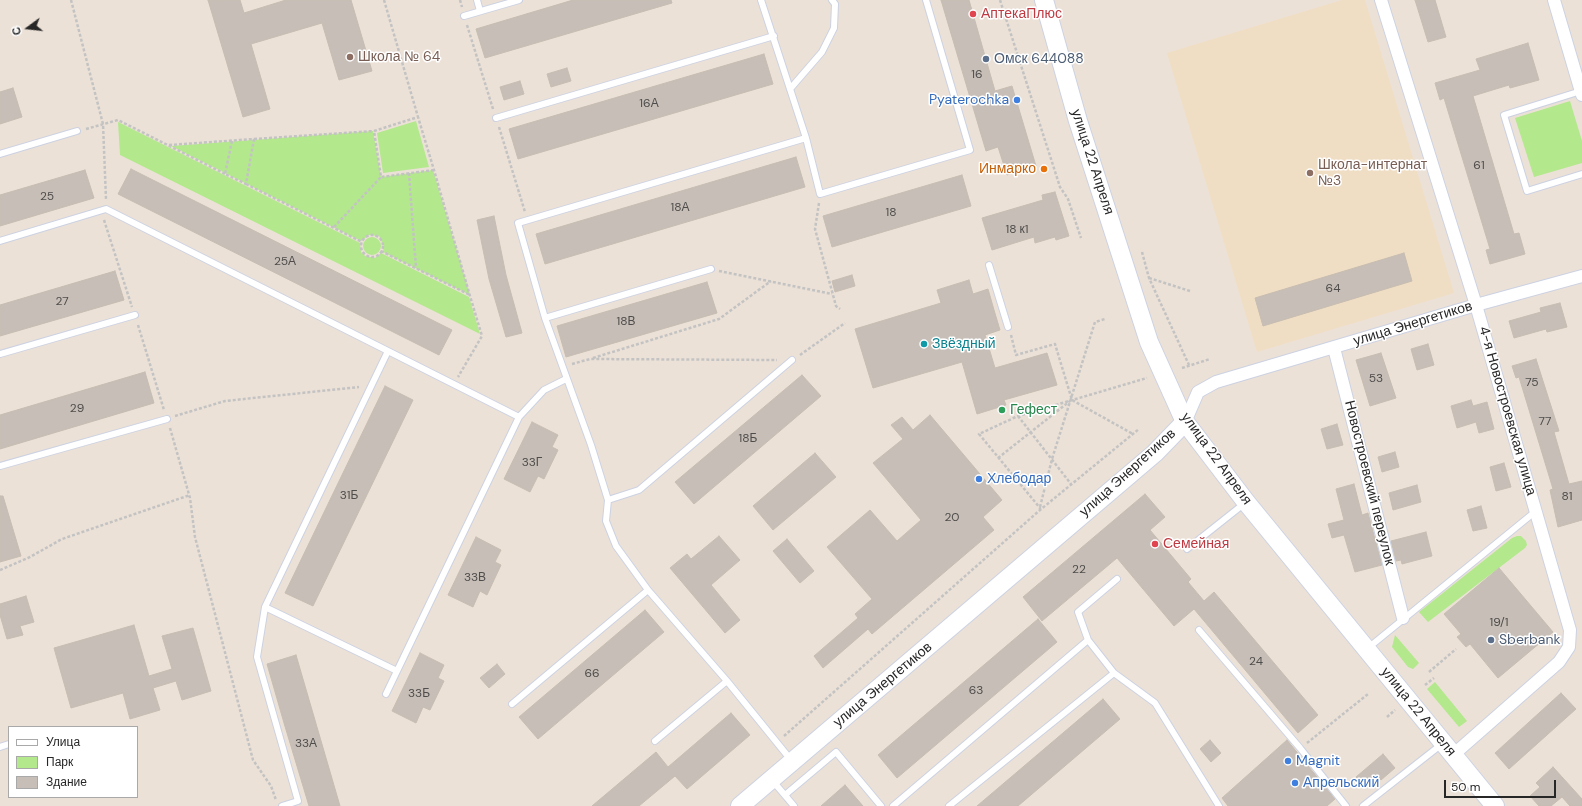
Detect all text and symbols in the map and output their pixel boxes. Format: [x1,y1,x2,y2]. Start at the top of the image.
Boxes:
place label: АптекаПлюс [981,6,1062,22]
north arrow [8,8,48,48]
marker: АптекаПлюс [968,9,978,19]
text: С [9,25,24,37]
place label: Школа № 64 [358,49,440,65]
place label: Омск 644088 [994,51,1084,67]
marker: Школа № 64 [345,52,355,62]
marker: Омск 644088 [981,54,991,64]
house number: 16 [971,68,983,82]
place label: Pyaterochka [929,92,1009,108]
marker: Pyaterochka [1012,95,1022,105]
house number: 16А [639,97,659,111]
street label: улица 22 Апреля [1067,107,1117,217]
place label: Школа-интернат №3 [1318,157,1427,190]
house number: 61 [1473,159,1485,173]
place label: Инмарко [979,161,1036,177]
marker: Инмарко [1039,164,1049,174]
marker: Школа-интернат №3 [1305,168,1315,178]
house number: 25 [40,190,54,204]
house number: 18А [670,201,690,215]
house number: 18 [885,206,897,220]
house number: 18 к1 [1005,223,1029,237]
house number: 25А [274,255,296,269]
house number: 64 [1326,282,1340,296]
house number: 27 [55,295,69,309]
street label: улица Энергетиков [1352,298,1474,350]
house number: 18В [616,315,636,329]
street label: 4-я Новостроевская улица [1475,324,1539,498]
place label: Звёздный [932,336,996,352]
marker: Звёздный [919,339,929,349]
house number: 53 [1369,372,1383,386]
house number: 75 [1525,376,1539,390]
street label: Новостроевский переулок [1340,399,1398,567]
house number: 29 [70,402,84,416]
place label: Гефест [1010,402,1057,418]
marker: Гефест [997,405,1007,415]
street label: улица 22 Апреля [1177,410,1255,508]
house number: 77 [1539,415,1551,429]
street label: улица Энергетиков [1077,425,1179,521]
house number: 18Б [739,432,757,446]
house number: 33Г [522,456,542,470]
place label: Хлебодар [987,471,1051,487]
marker: Хлебодар [974,474,984,484]
house number: 31Б [340,489,358,503]
house number: 81 [1562,490,1572,504]
house number: 20 [945,511,959,525]
place label: Семейная [1163,536,1229,552]
marker: Семейная [1150,539,1160,549]
house number: 22 [1072,563,1086,577]
house number: 33В [464,571,486,585]
house number: 19/1 [1489,616,1509,630]
place label: Sberbank [1499,632,1560,648]
marker: Sberbank [1486,635,1496,645]
street label: улица Энергетиков [830,639,936,731]
house number: 24 [1249,655,1263,669]
street label: улица 22 Апреля [1377,664,1459,760]
house number: 66 [584,667,600,681]
house number: 63 [969,684,983,698]
house number: 33Б [408,687,430,701]
legend [8,726,138,798]
text: Улица [46,734,80,750]
house number: 33А [295,737,317,751]
place label: Magnit [1296,753,1340,769]
text: Парк [46,754,73,770]
marker: Magnit [1283,756,1293,766]
scale bar [1446,772,1558,798]
text: Здание [46,774,87,790]
place label: Апрельский [1303,775,1379,791]
marker: Апрельский [1290,778,1300,788]
text: 50 m [1451,779,1480,795]

